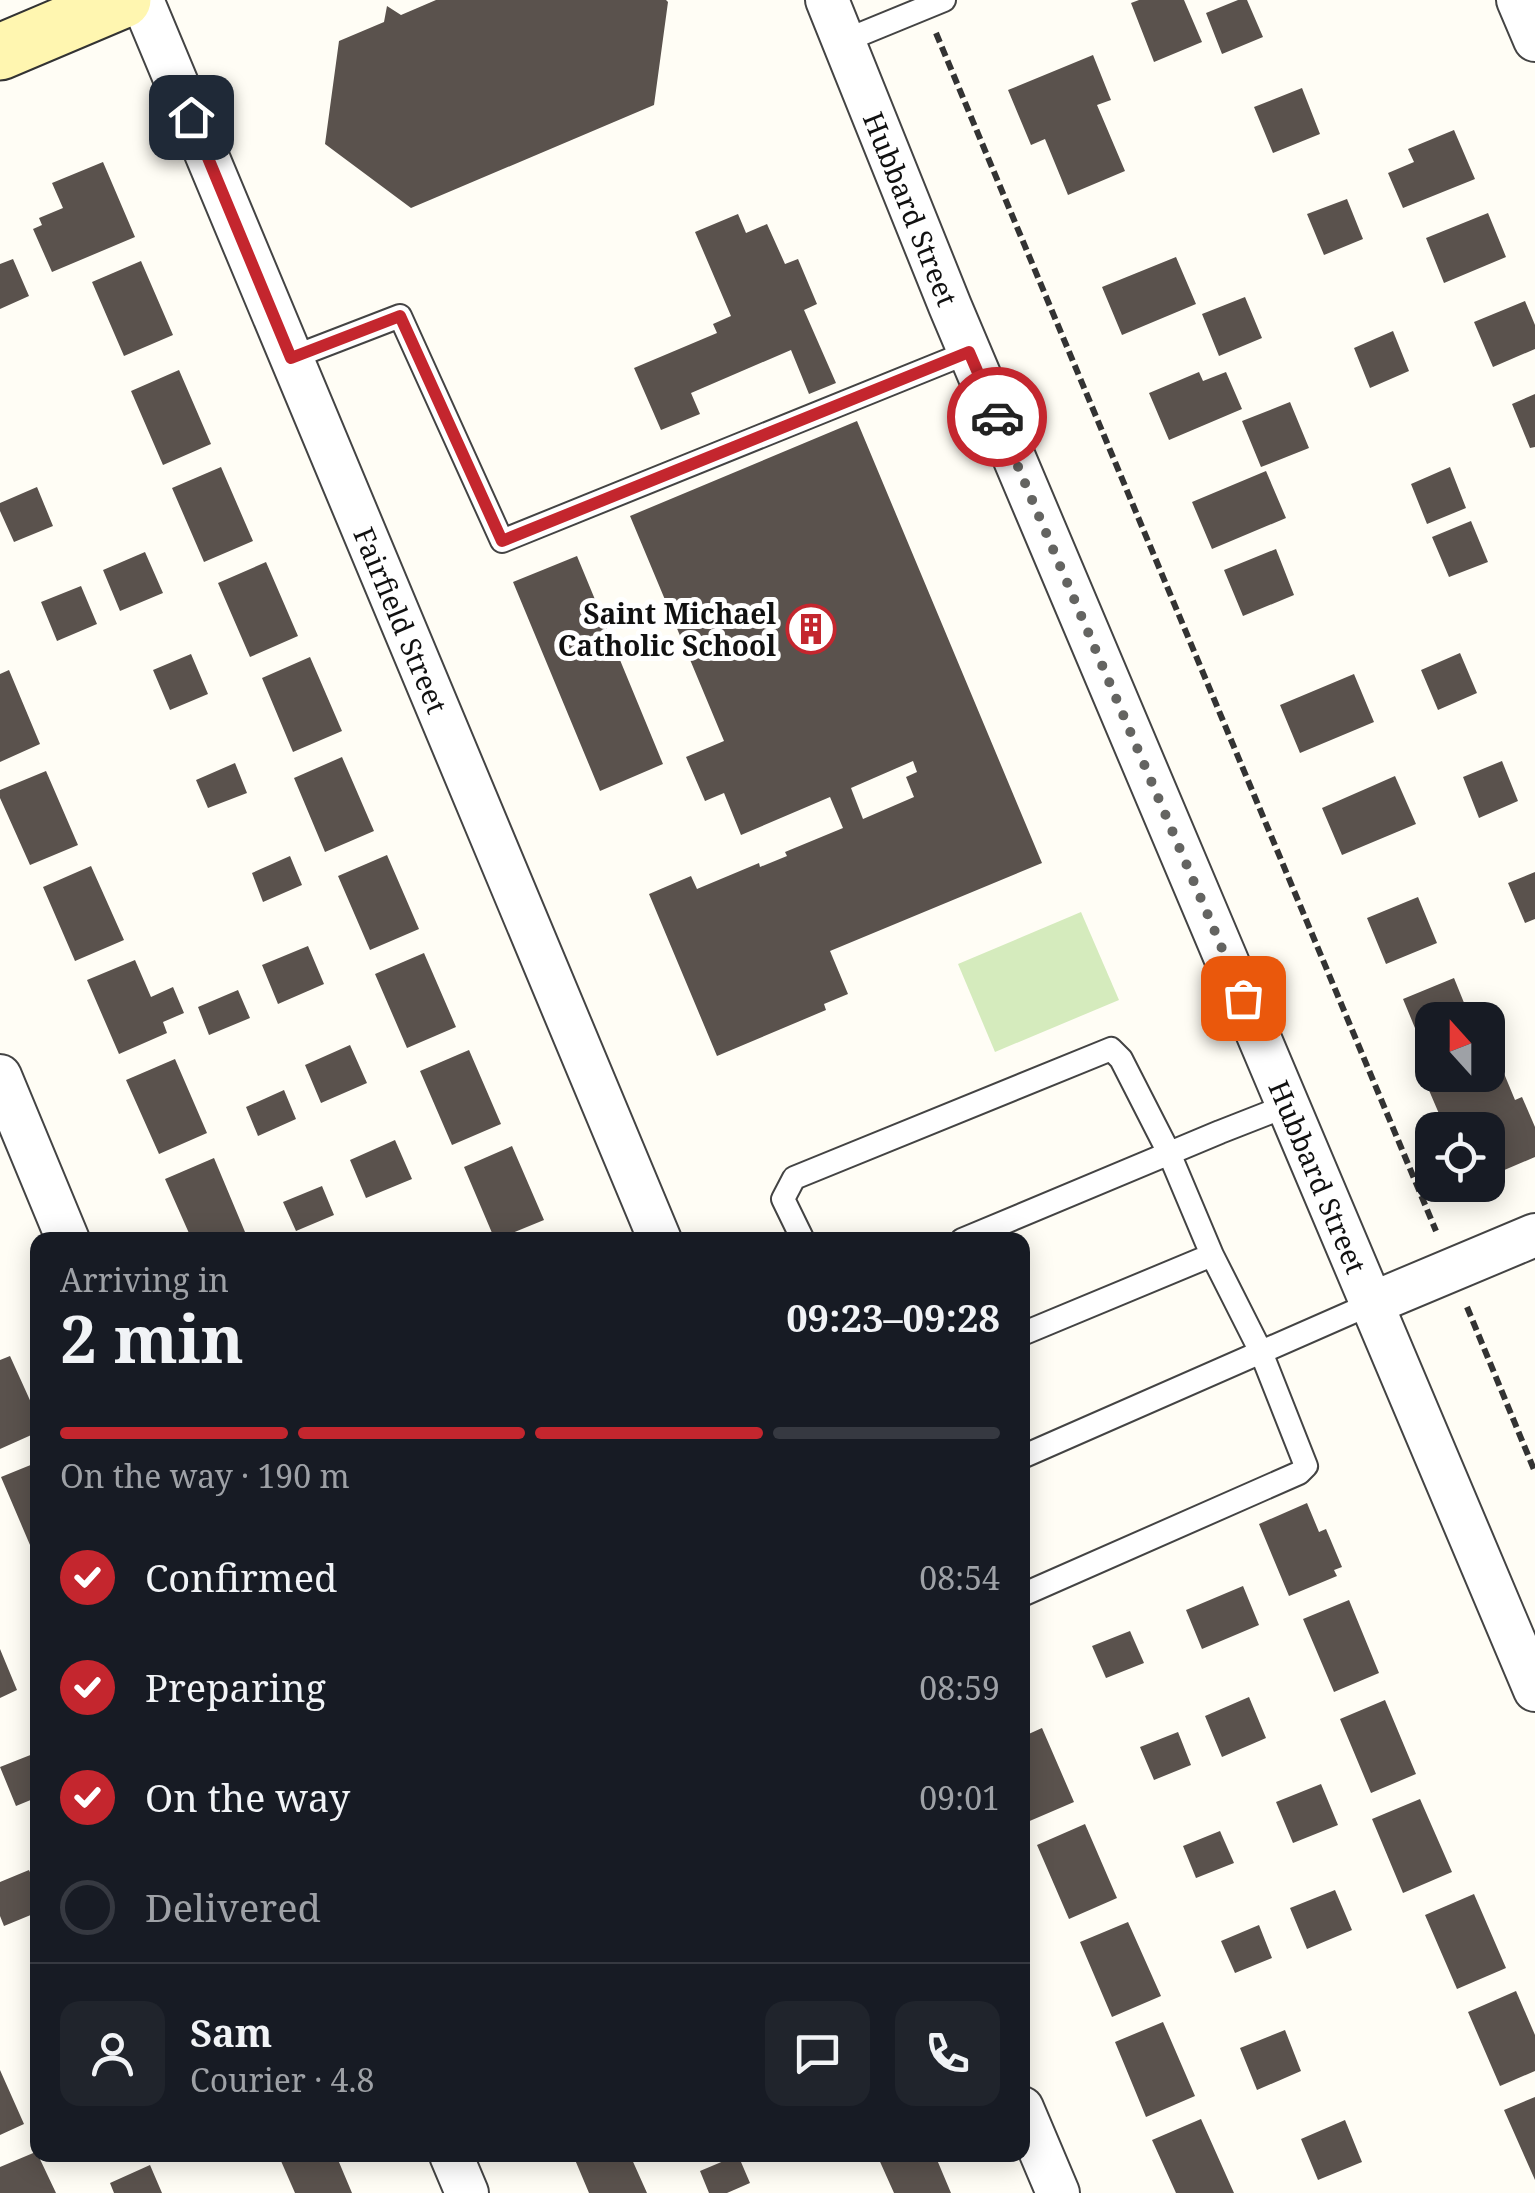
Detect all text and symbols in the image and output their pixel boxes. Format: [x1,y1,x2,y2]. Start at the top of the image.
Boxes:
pin [149,75,234,160]
icon: home [164,90,219,145]
street label: Hubbard Street [855,106,967,312]
courier [947,367,1047,467]
icon: car [970,390,1025,445]
street label: Fairfield Street [345,521,457,719]
place label: Saint Michael Catholic School [558,594,776,664]
building icon: Saint Michael Catholic School [785,603,837,655]
pin [1201,956,1286,1041]
icon: bag [1216,971,1271,1026]
north arrow [1415,1002,1505,1092]
map controls [1415,1002,1505,1202]
street label: Hubbard Street [1260,1074,1376,1279]
button: locate [1415,1112,1505,1202]
text: Arriving in [60,1258,229,1301]
text: 09:23–09:28 [786,1291,1000,1343]
text: 2 min [60,1294,244,1382]
text: On the way · 190 m [60,1454,350,1497]
icon: check [60,1550,115,1605]
text: Confirmed [145,1551,337,1603]
text: 08:54 [919,1556,1000,1599]
icon: check [60,1660,115,1715]
text: Preparing [145,1661,326,1713]
text: 08:59 [919,1666,1000,1709]
icon: check [60,1770,115,1825]
text: On the way [145,1771,350,1823]
text: 09:01 [919,1776,1000,1819]
text: Delivered [145,1881,321,1933]
button: person [60,2001,165,2106]
button: chat [765,2001,870,2106]
button: phone [895,2001,1000,2106]
text: Sam [190,2006,272,2058]
text: Courier · 4.8 [190,2058,374,2101]

